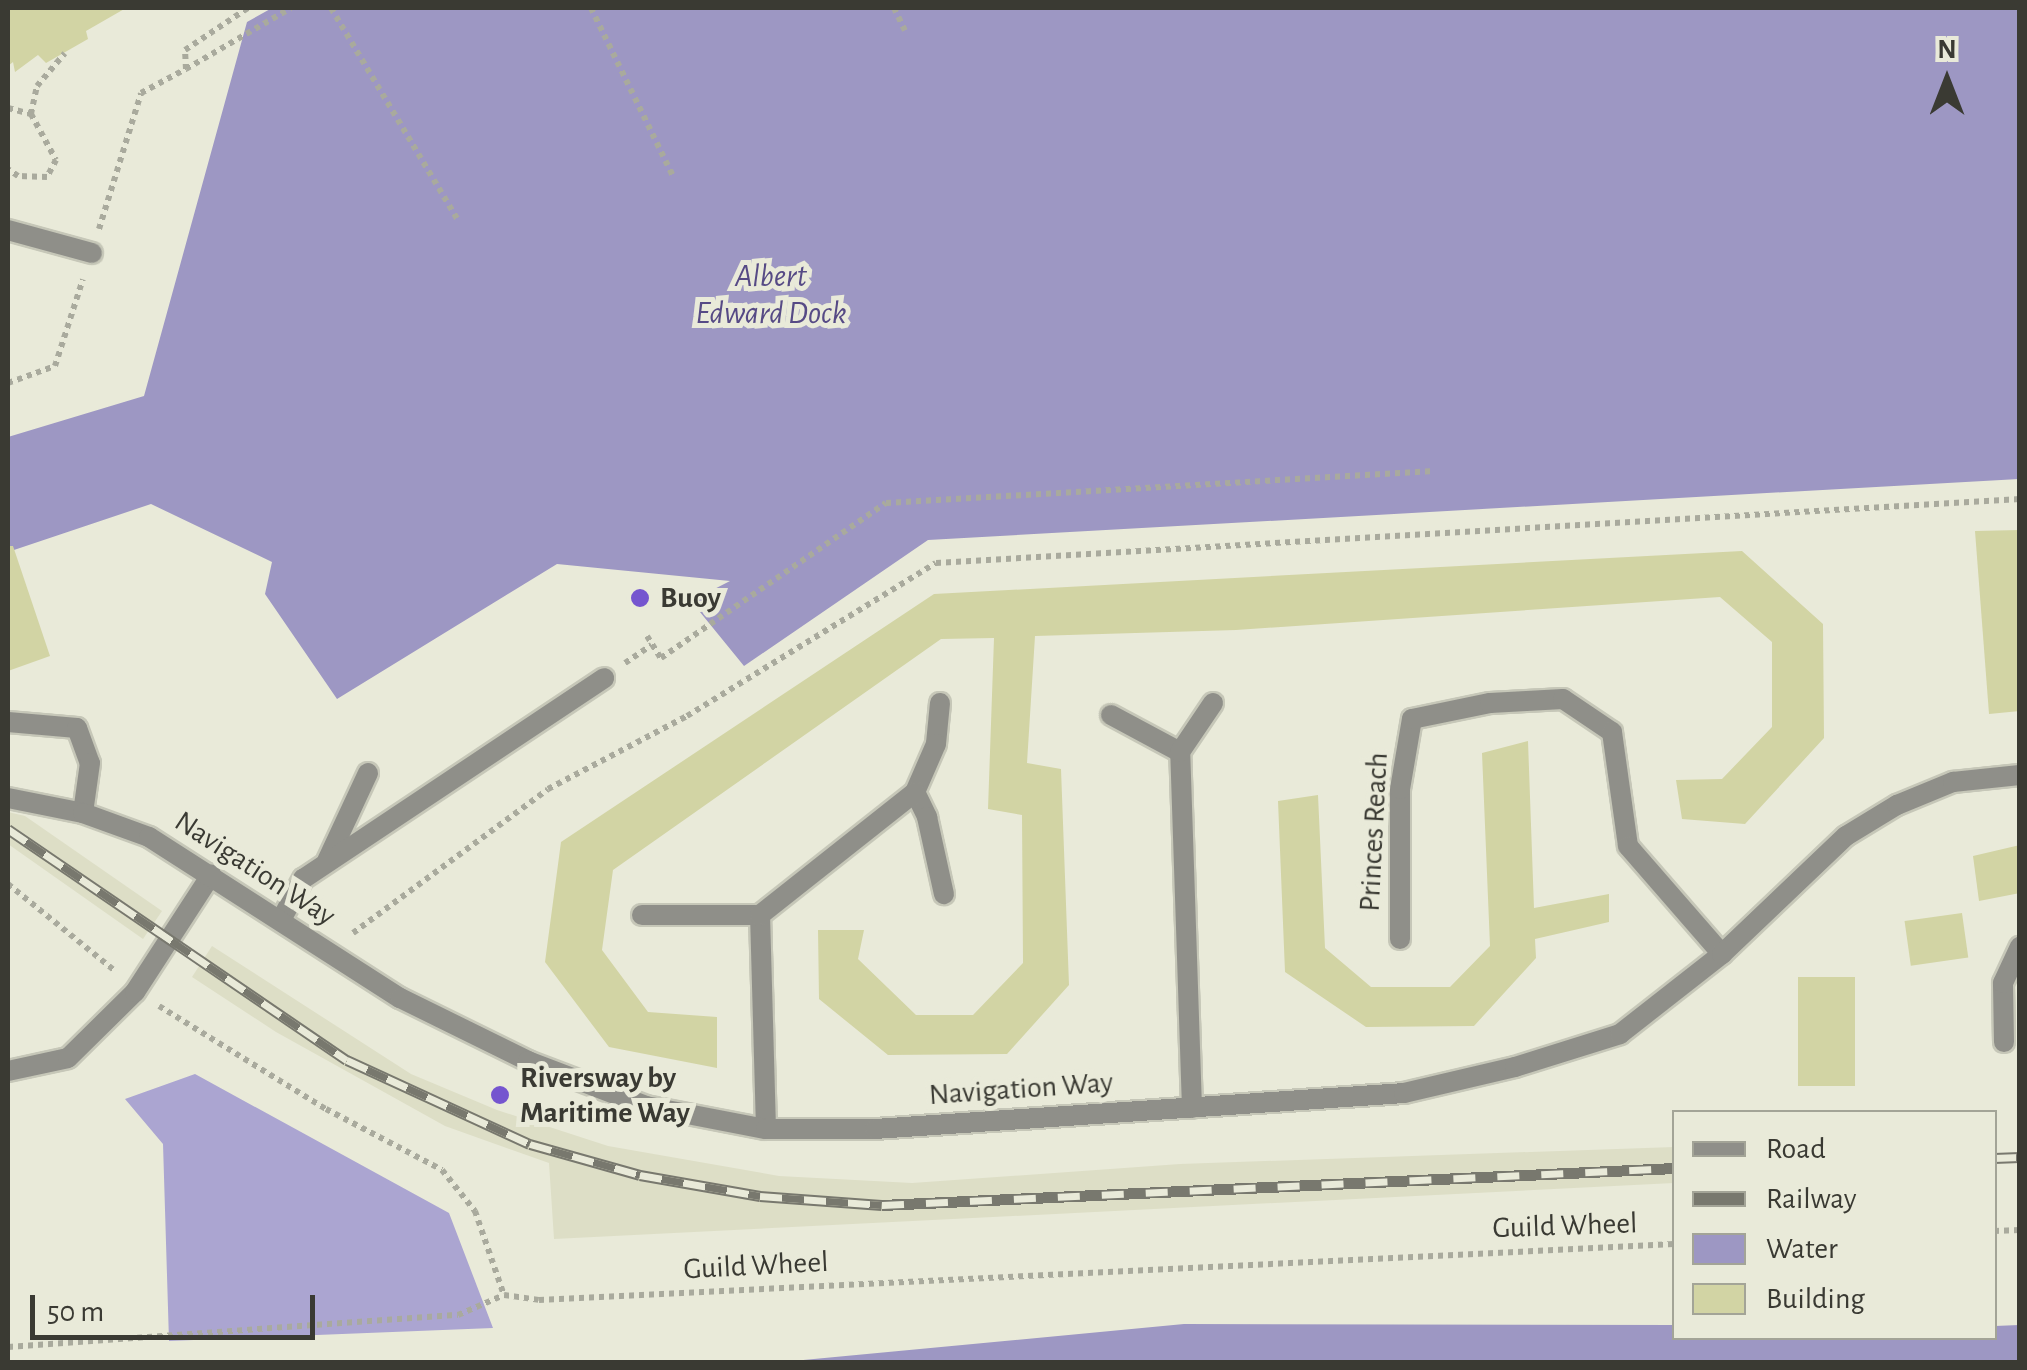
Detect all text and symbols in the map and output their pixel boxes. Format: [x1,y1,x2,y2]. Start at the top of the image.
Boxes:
north arrow [1897,30,1997,130]
text: N [1937,36,1957,64]
water label: Albert Edward Dock [695,258,847,333]
place label: Buoy [660,580,721,616]
marker: Buoy [629,587,651,609]
street label: Princes Reach [1352,751,1396,913]
street label: Navigation Way [168,804,342,934]
place label: Riversway by Maritime Way [520,1060,690,1130]
street label: Navigation Way [928,1065,1114,1113]
marker: Riversway by Maritime Way [489,1084,511,1106]
legend [1672,1110,1997,1340]
text: Road [1766,1134,1826,1164]
text: Railway [1766,1184,1857,1214]
street label: Guild Wheel [1492,1205,1638,1247]
text: Water [1766,1234,1838,1264]
street label: Guild Wheel [683,1244,829,1288]
scale bar [35,1275,320,1337]
text: Building [1766,1284,1865,1314]
text: 50 m [47,1297,104,1327]

